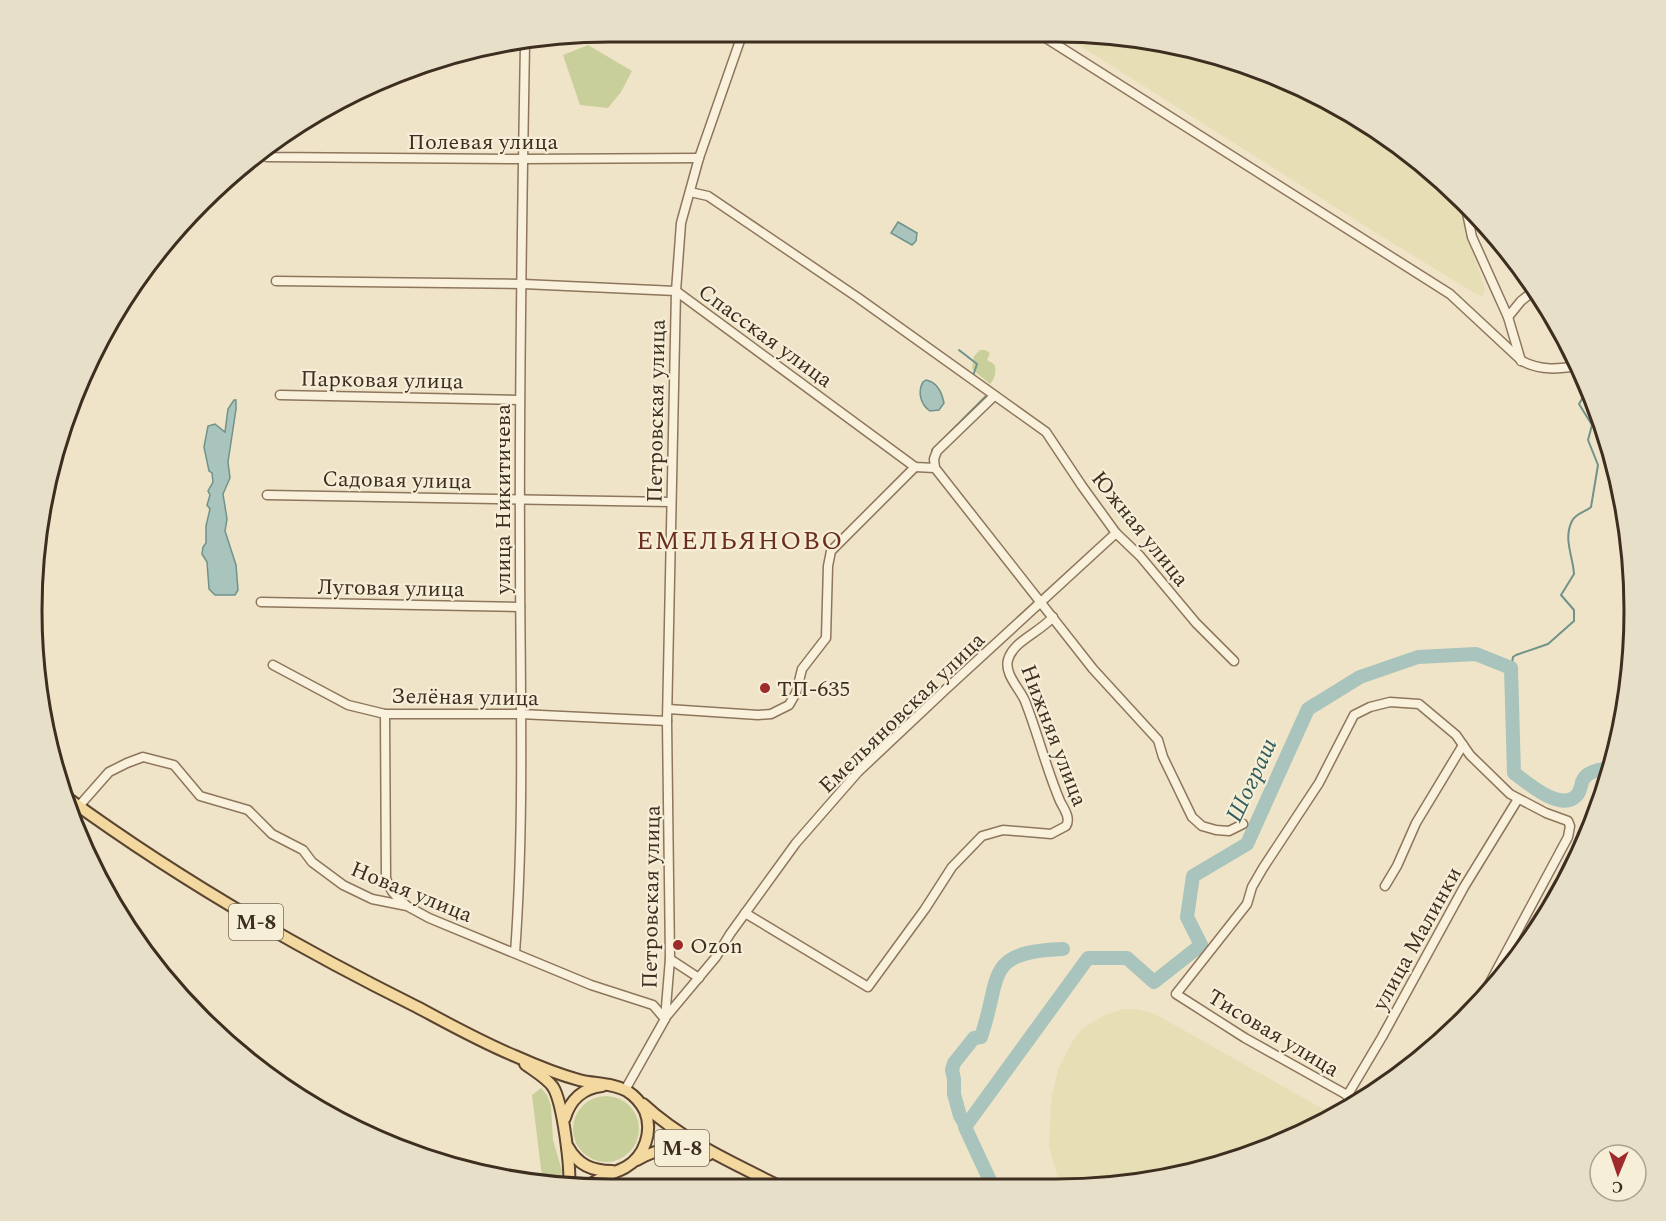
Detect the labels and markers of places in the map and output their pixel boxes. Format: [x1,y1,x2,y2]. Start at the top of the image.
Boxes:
place label: ТП-635 [777,673,850,706]
marker: ТП-635 [758,681,772,695]
place label: Ozon [690,930,743,963]
marker: Ozon [671,938,685,952]

